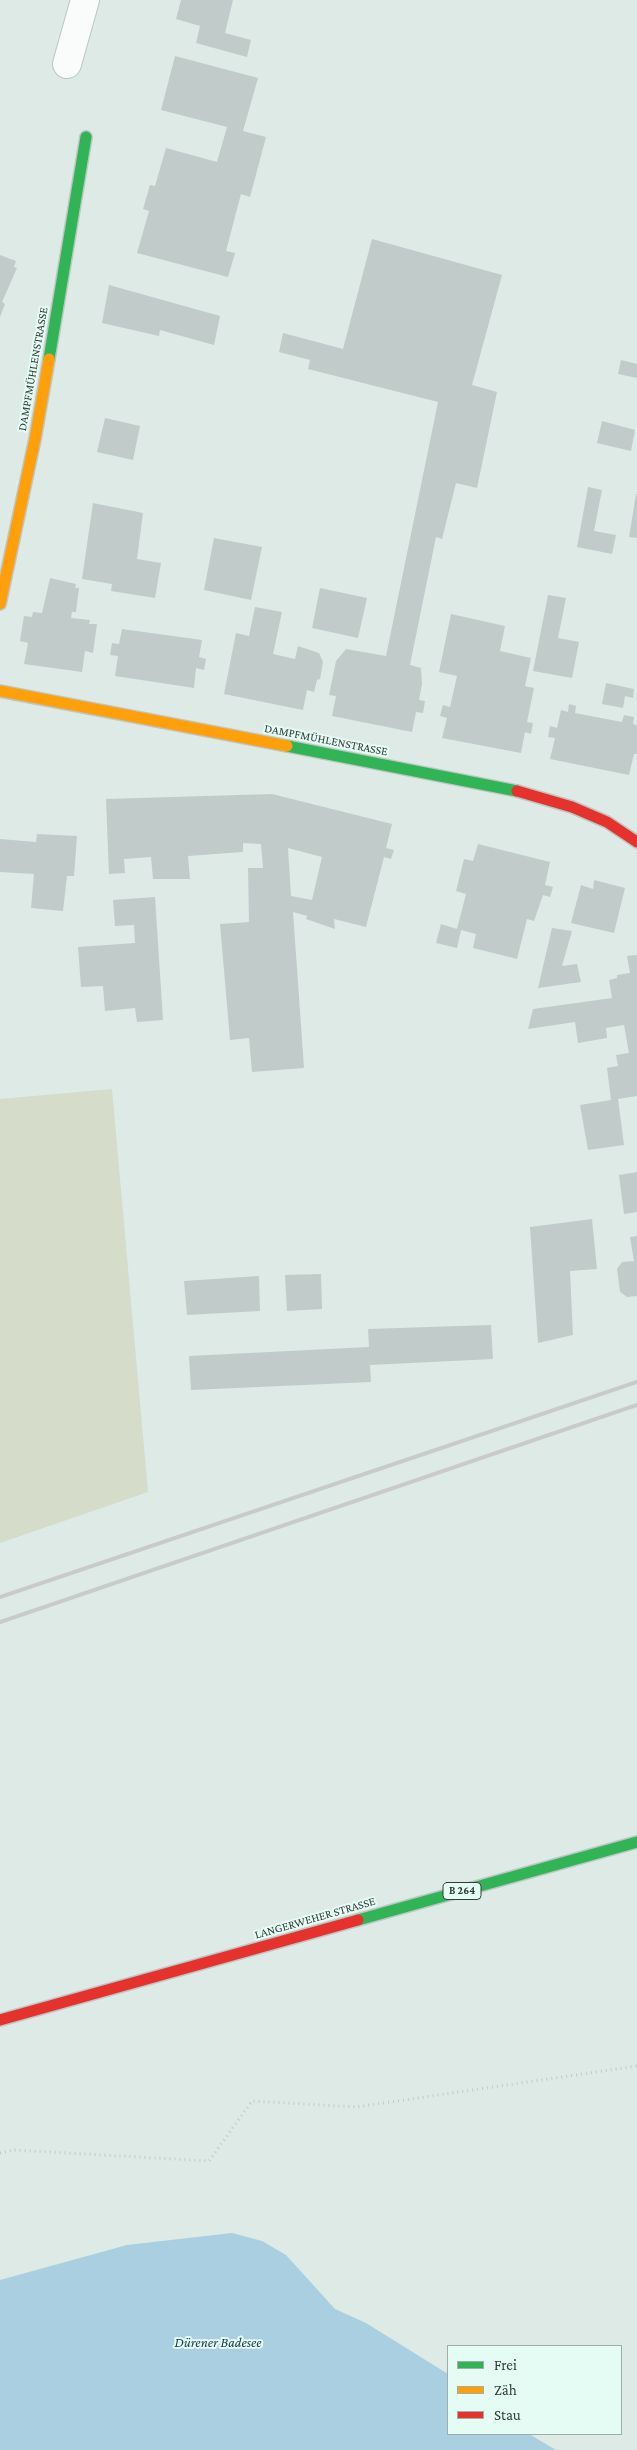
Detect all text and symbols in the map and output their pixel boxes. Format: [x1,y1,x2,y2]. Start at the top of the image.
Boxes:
street label: DAMPFMÜHLENSTRASSE [15,306,51,432]
street label: DAMPFMÜHLENSTRASSE [263,721,389,759]
road number: B 264 [443,1882,481,1900]
street label: LANGERWEHER STRASSE [253,1894,377,1942]
water label: Dürener Badesee [174,2335,262,2351]
legend [447,2345,622,2435]
text: Frei [494,2357,517,2373]
text: Zäh [494,2382,517,2398]
text: Stau [494,2407,521,2423]

